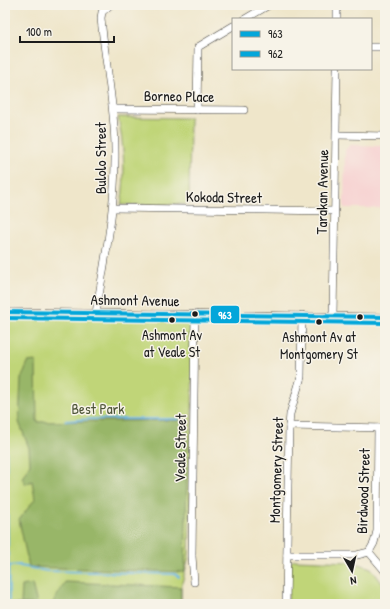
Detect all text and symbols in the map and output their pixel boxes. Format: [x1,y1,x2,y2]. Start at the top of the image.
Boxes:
scale bar [20,18,114,44]
legend [232,18,372,70]
text: 100 m [26,23,52,40]
text: 963 [268,25,283,42]
text: 962 [268,45,283,62]
street label: Borneo Place [144,85,214,107]
street label: Bulolo Street [90,121,111,194]
street label: Tarakan Avenue [311,149,333,235]
street label: Kokoda Street [186,186,263,208]
street label: Ashmont Avenue [90,289,180,311]
line badge: 963 [210,305,240,324]
text: 963 [218,308,232,322]
unlabelled marker [190,309,200,319]
unlabelled marker [355,312,365,322]
marker: Ashmont Av at Veale St [167,315,177,325]
marker: Ashmont Av at Montgomery St [314,317,324,327]
place label: Ashmont Av at Veale St [142,325,202,361]
place label: Ashmont Av at Montgomery St [280,327,358,364]
park label: Best Park [71,398,125,419]
street label: Veale Street [169,413,191,482]
street label: Montgomery Street [264,416,288,523]
street label: Birdwood Street [351,447,375,534]
north arrow [332,551,372,591]
text: N [349,574,358,588]

